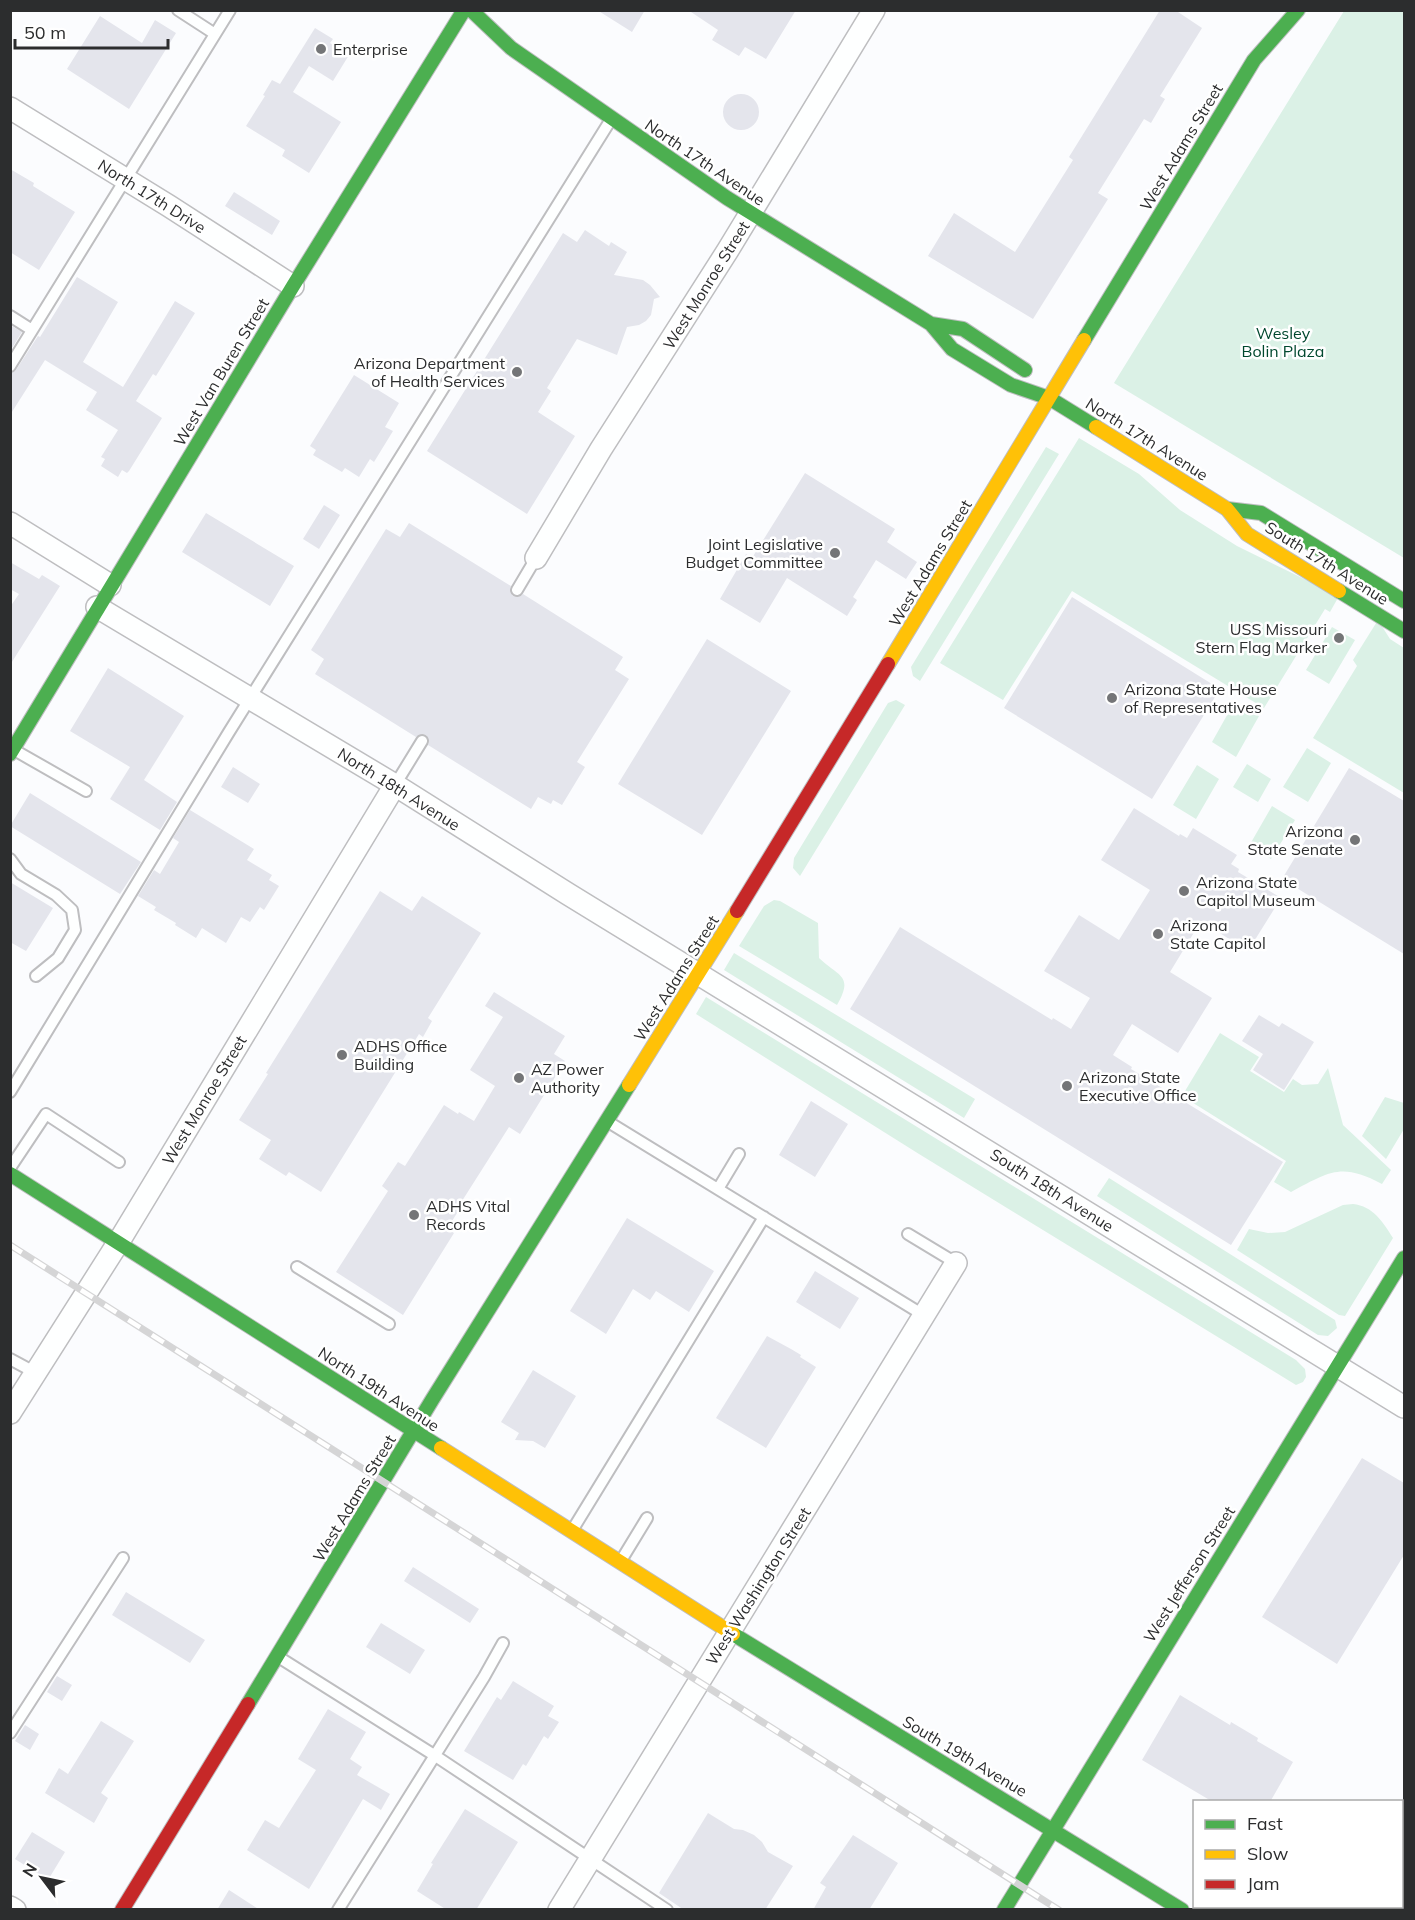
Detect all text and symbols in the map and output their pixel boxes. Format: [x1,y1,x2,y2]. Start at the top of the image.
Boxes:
scale bar [15,12,168,50]
text: 50 m [24,21,66,44]
place label: Enterprise [333,39,408,59]
marker: Enterprise [314,42,328,56]
street label: West Adams Street [1135,80,1227,214]
street label: North 17th Avenue [641,114,769,210]
street label: North 17th Drive [94,155,210,237]
street label: West Monroe Street [658,217,754,353]
street label: West Van Buren Street [169,294,273,450]
park label: Wesley Bolin Plaza [1242,323,1324,361]
place label: Arizona Department of Health Services [354,353,505,391]
marker: Arizona Department of Health Services [510,365,524,379]
street label: North 17th Avenue [1082,393,1212,485]
street label: West Adams Street [884,496,976,630]
street label: South 17th Avenue [1262,517,1392,609]
place label: Joint Legislative Budget Committee [685,534,823,572]
marker: Joint Legislative Budget Committee [828,546,842,560]
place label: USS Missouri Stern Flag Marker [1196,619,1327,657]
marker: USS Missouri Stern Flag Marker [1332,631,1346,645]
place label: Arizona State House of Representatives [1124,679,1277,717]
marker: Arizona State House of Representatives [1105,691,1119,705]
street label: North 18th Avenue [334,743,464,835]
place label: Arizona State Senate [1248,821,1343,859]
marker: Arizona State Senate [1348,833,1362,847]
place label: Arizona State Capitol Museum [1196,872,1315,910]
marker: Arizona State Capitol Museum [1177,884,1191,898]
street label: West Adams Street [629,911,723,1045]
place label: Arizona State Capitol [1170,915,1266,953]
marker: Arizona State Capitol [1151,927,1165,941]
street label: West Monroe Street [157,1031,251,1168]
place label: ADHS Office Building [354,1036,447,1074]
marker: ADHS Office Building [335,1048,349,1062]
place label: AZ Power Authority [531,1059,604,1097]
place label: Arizona State Executive Office [1079,1067,1196,1105]
marker: AZ Power Authority [512,1071,526,1085]
marker: Arizona State Executive Office [1060,1079,1074,1093]
street label: South 18th Avenue [987,1144,1117,1236]
place label: ADHS Vital Records [426,1196,510,1234]
marker: ADHS Vital Records [407,1208,421,1222]
street label: North 19th Avenue [315,1342,443,1436]
street label: West Adams Street [308,1431,400,1565]
street label: West Jefferson Street [1139,1502,1239,1646]
street label: West Washington Street [701,1503,815,1669]
street label: South 19th Avenue [899,1711,1031,1801]
legend [1193,1800,1403,1908]
text: Fast [1247,1812,1283,1835]
text: Slow [1247,1842,1289,1865]
north arrow [12,1848,72,1908]
text: N [18,1860,41,1880]
text: Jam [1247,1872,1280,1895]

